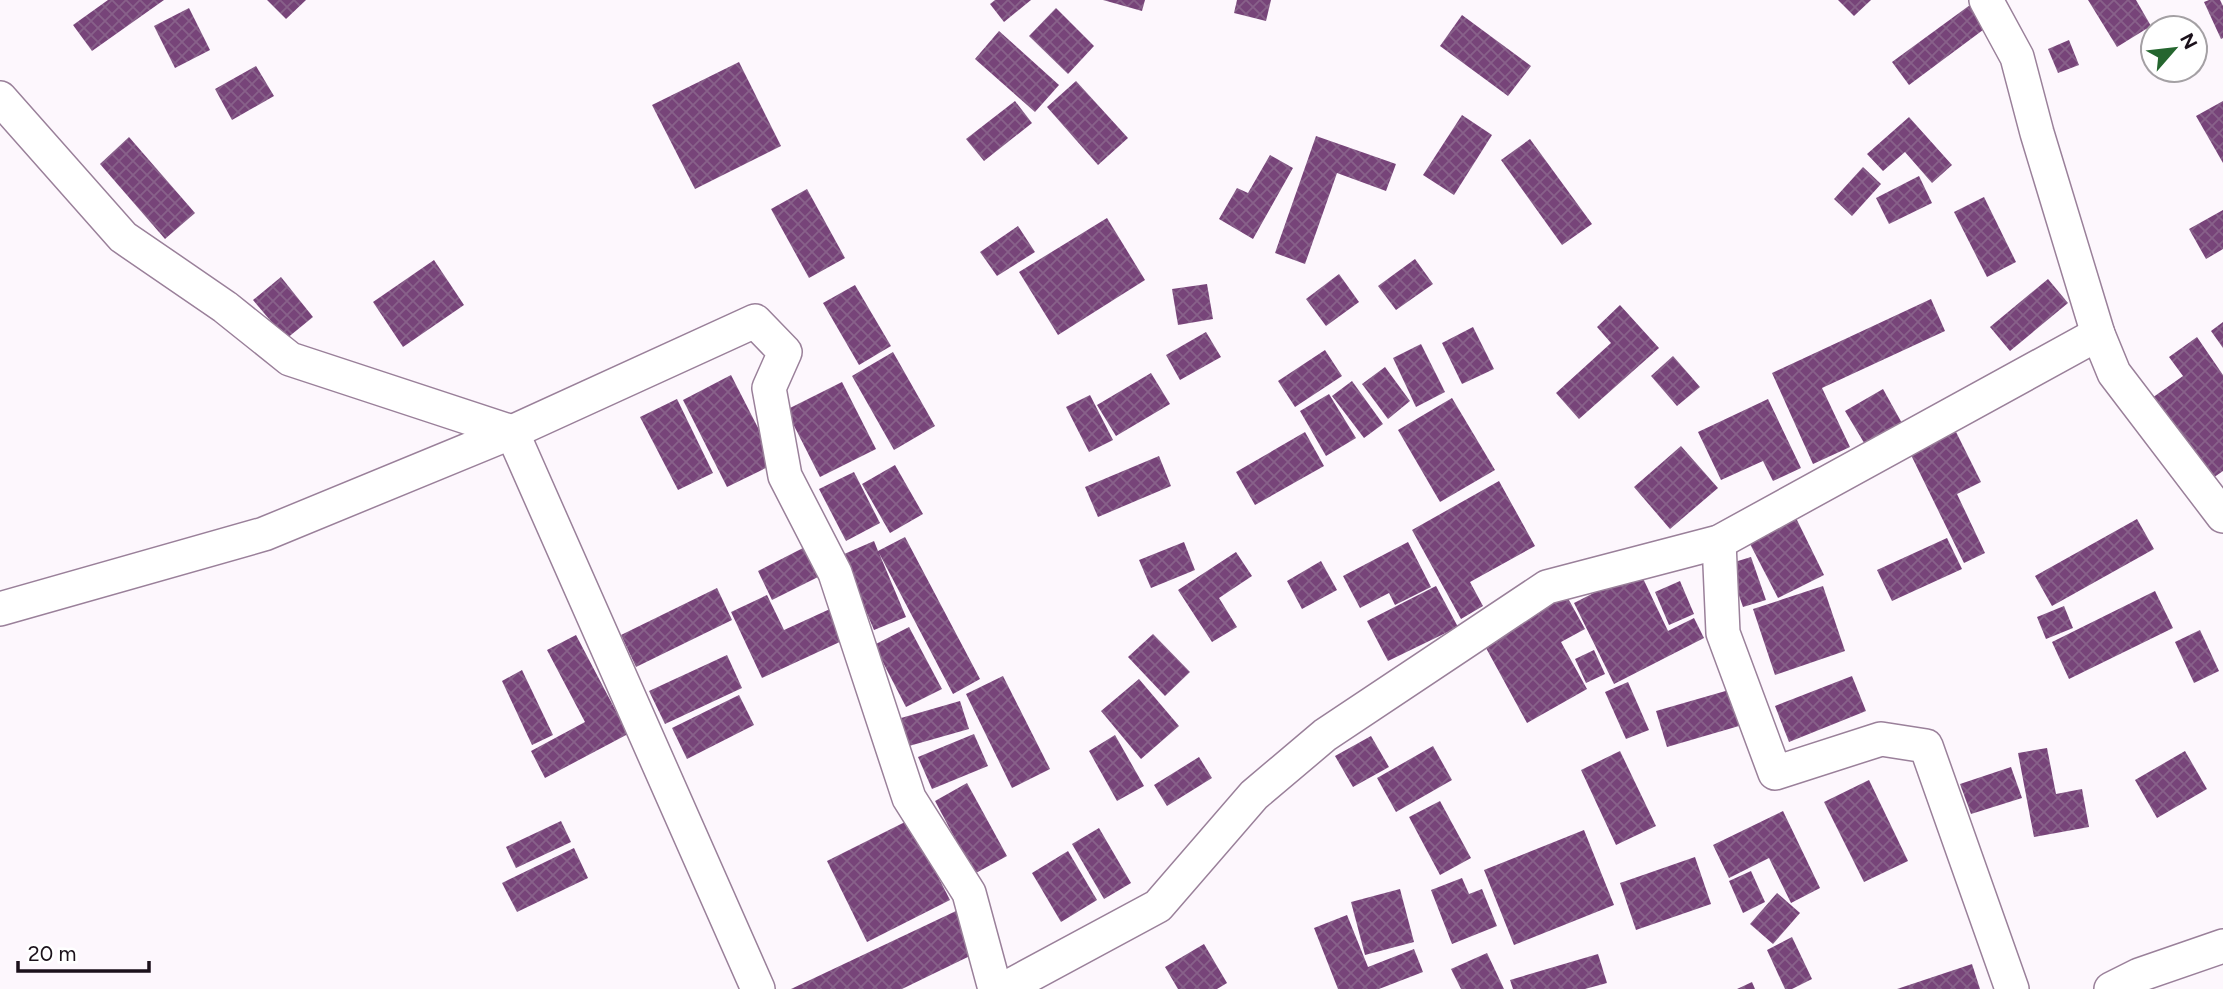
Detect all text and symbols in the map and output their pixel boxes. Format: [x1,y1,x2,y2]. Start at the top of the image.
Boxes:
north arrow [2139,14,2209,84]
text: N [2175,29,2202,53]
scale bar [18,930,149,974]
text: 20 m [28,941,76,966]

